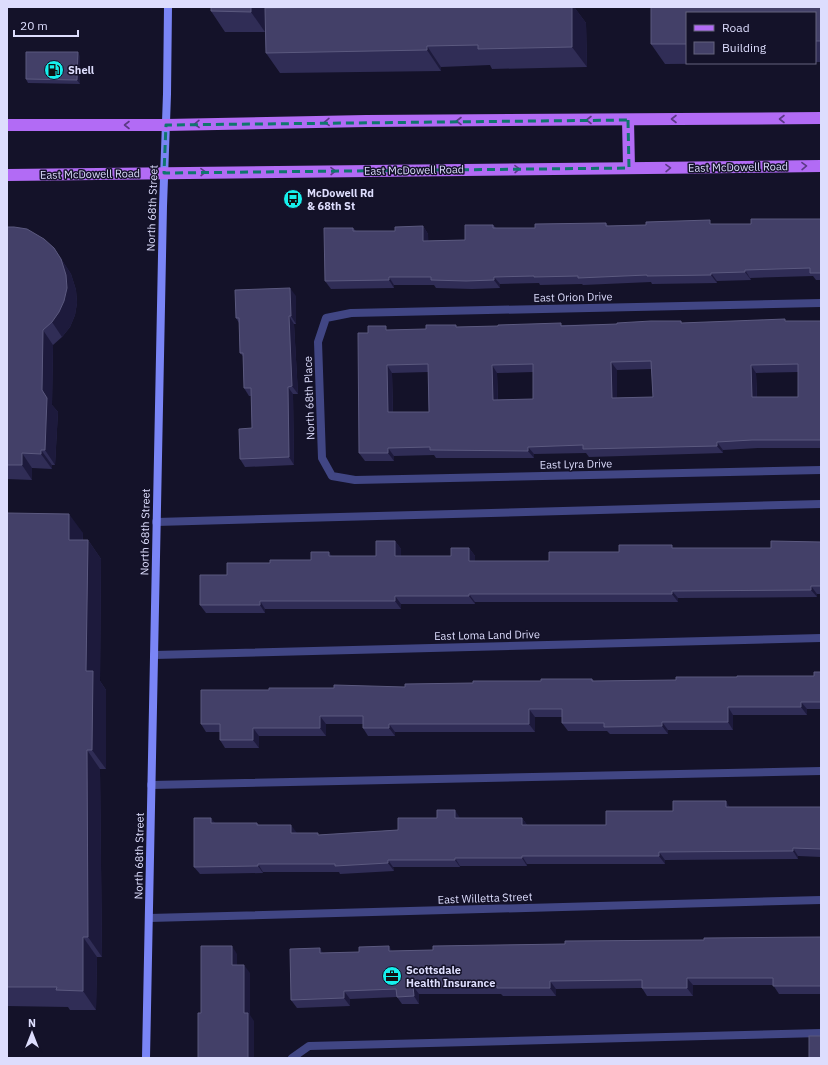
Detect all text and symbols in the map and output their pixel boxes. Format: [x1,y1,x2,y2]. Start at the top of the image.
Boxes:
scale bar [14,12,78,38]
legend [686,12,816,64]
text: 20 m [20,18,48,33]
text: Road [722,20,750,35]
text: Building [722,40,767,55]
fuel station icon: Shell [43,59,65,81]
place label: Shell [68,63,95,77]
one-way arrow [671,115,677,123]
one-way arrow [779,115,785,123]
one-way arrow [586,116,592,124]
one-way arrow [456,117,462,125]
one-way arrow [324,118,330,126]
one-way arrow [194,120,200,128]
one-way arrow [124,121,130,129]
street label: East McDowell Road [688,159,788,175]
street label: East McDowell Road [364,162,464,178]
one-way arrow [801,162,807,170]
street label: North 68th Street [143,164,161,252]
one-way arrow [665,164,671,172]
one-way arrow [514,165,520,173]
street label: East McDowell Road [40,166,140,182]
one-way arrow [330,167,336,175]
one-way arrow [200,168,206,177]
place label: McDowell Rd & 68th St [307,186,374,213]
bus stop icon: McDowell Rd & 68th St [282,188,304,210]
street label: East Orion Drive [533,289,613,305]
street label: North 68th Place [301,356,317,440]
street label: East Lyra Drive [540,456,612,472]
street label: North 68th Street [137,488,153,576]
street label: East Loma Land Drive [434,627,540,643]
street label: North 68th Street [131,812,147,900]
street label: East Willetta Street [437,889,533,907]
place label: Scottsdale Health Insurance [406,963,495,990]
office icon: Scottsdale Health Insurance [381,965,403,987]
north arrow [12,1013,52,1053]
text: N [28,1016,36,1030]

